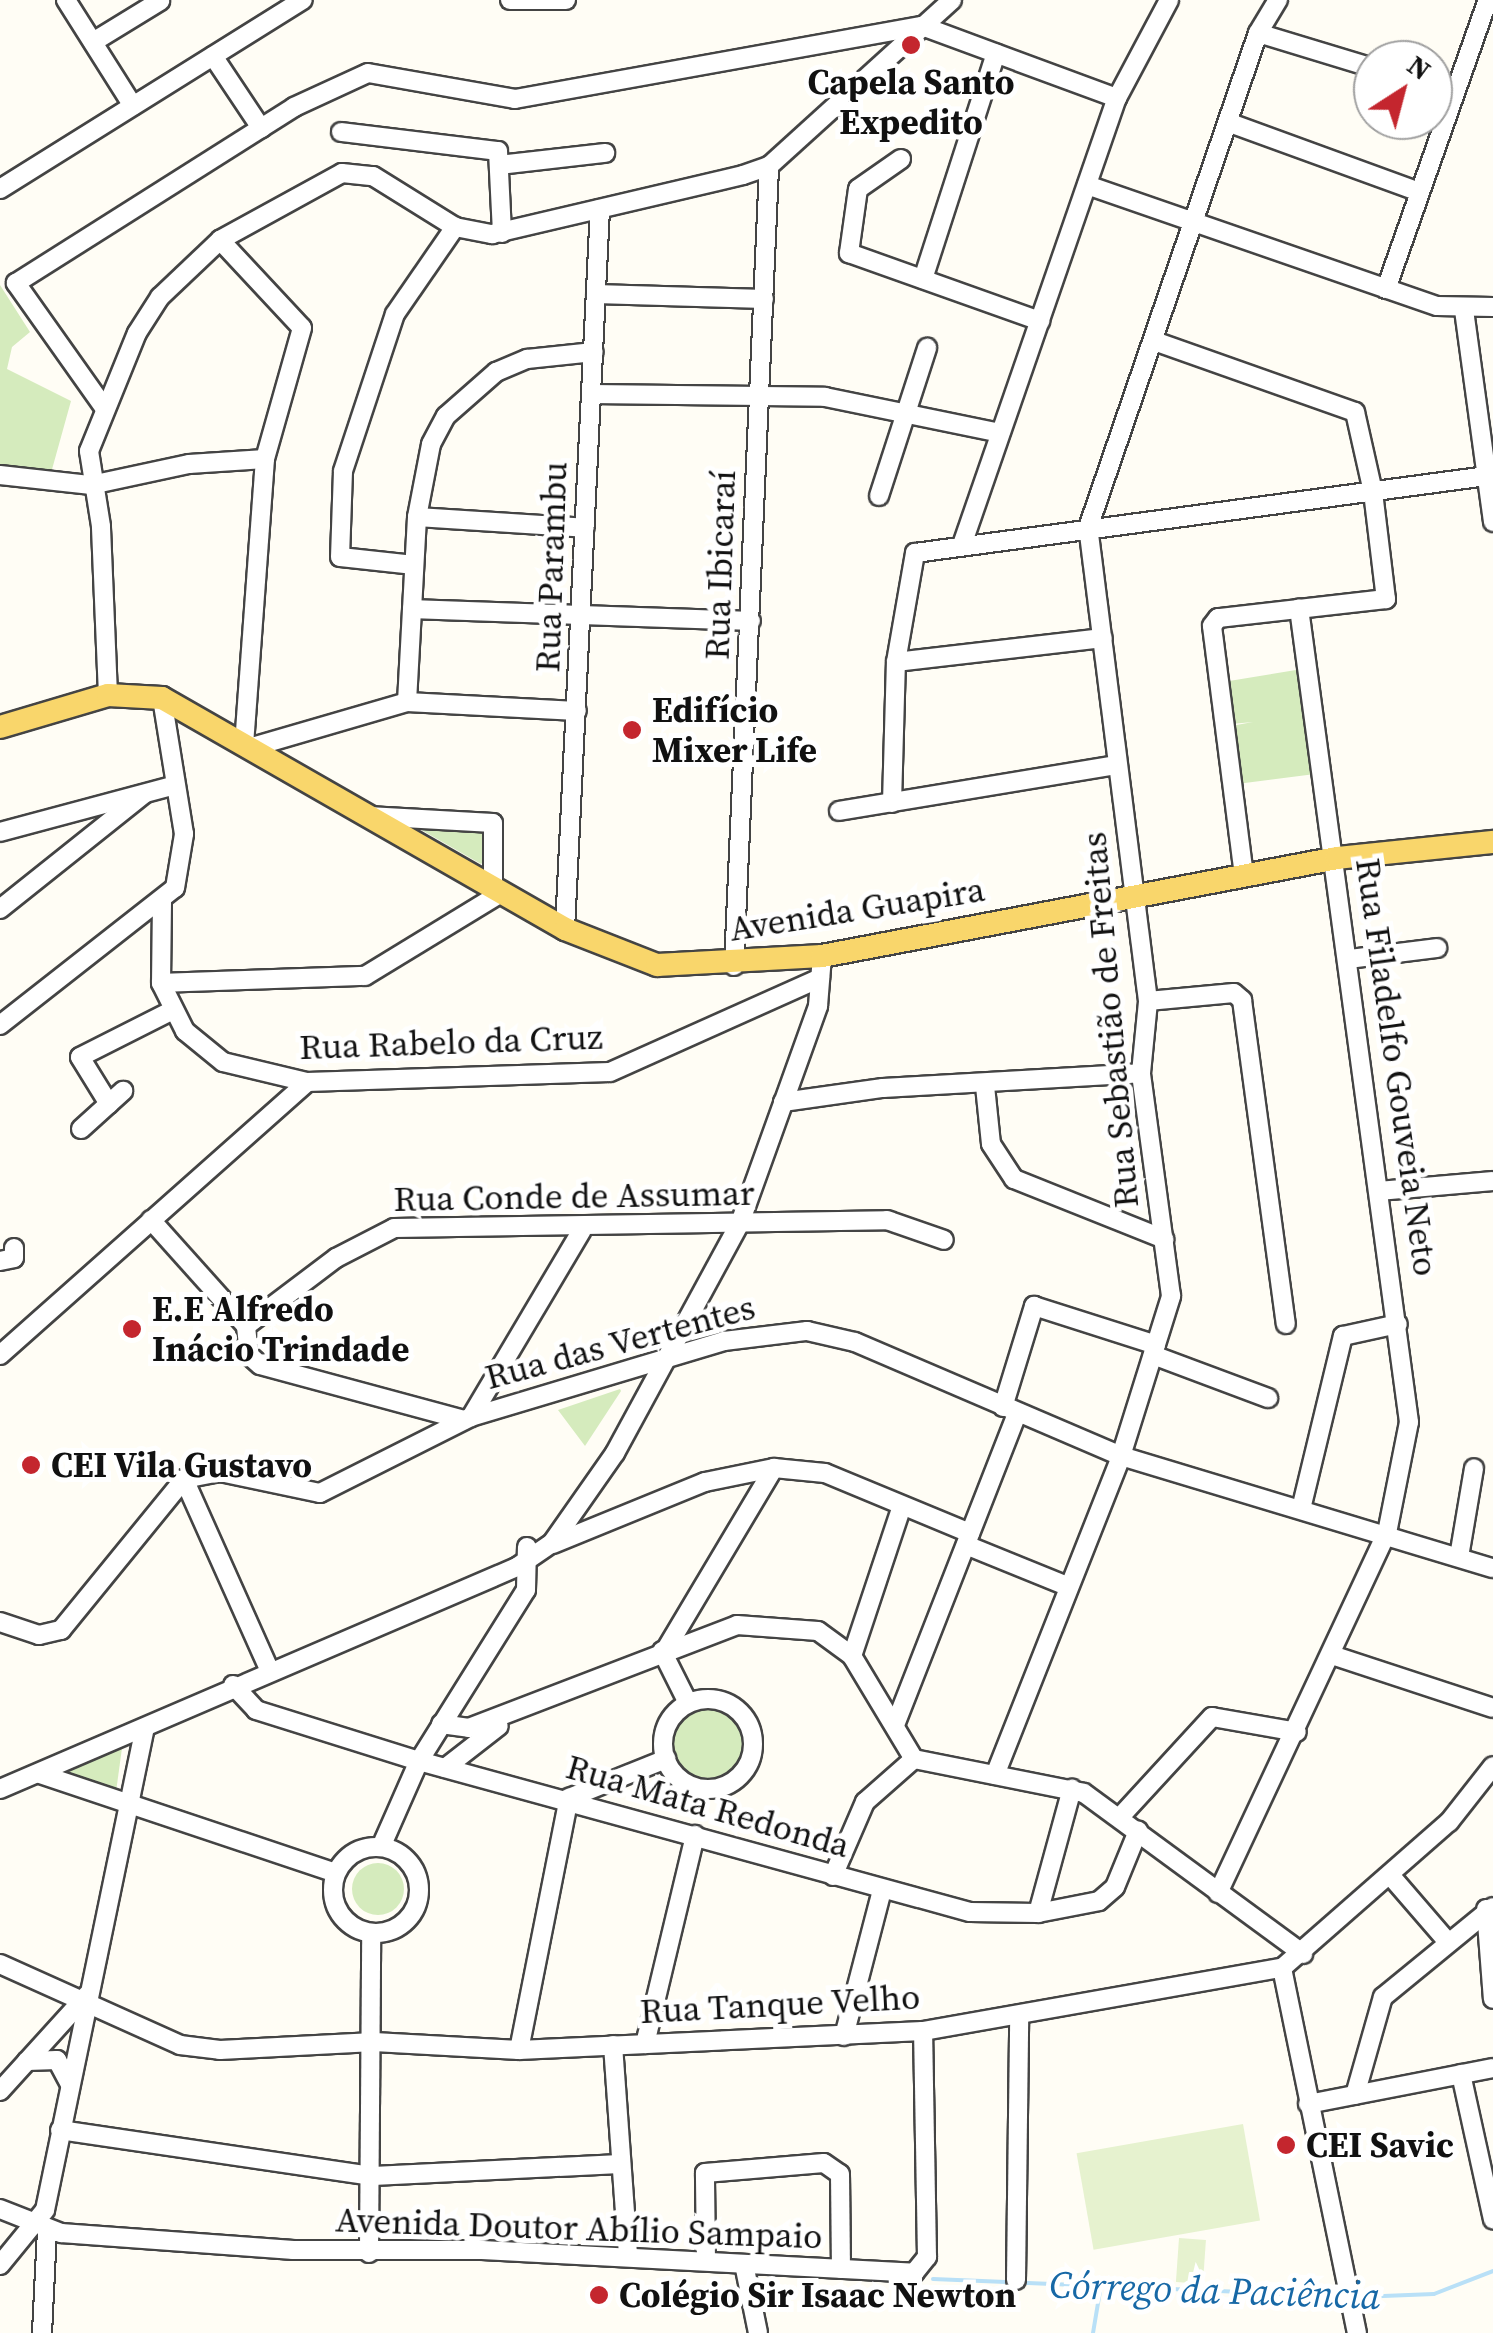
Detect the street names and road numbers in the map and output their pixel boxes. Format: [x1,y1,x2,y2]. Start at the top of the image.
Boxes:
street label: Rua Parambu [526,461,576,673]
street label: Rua Ibicaraí [696,469,744,661]
street label: Rua Sebastião de Freitas [1073,830,1147,1210]
street label: Rua Filadelfo Gouveia Neto [1347,855,1447,1279]
street label: Avenida Guapira [727,868,987,950]
street label: Rua Rabelo da Cruz [299,1016,603,1068]
street label: Rua Conde de Assumar [393,1172,755,1220]
street label: Rua das Vertentes [480,1286,760,1398]
street label: Rua Mata Redonda [562,1745,854,1867]
street label: Rua Tanque Velho [638,1976,922,2032]
street label: Avenida Doutor Abílio Sampaio [335,2199,823,2257]

